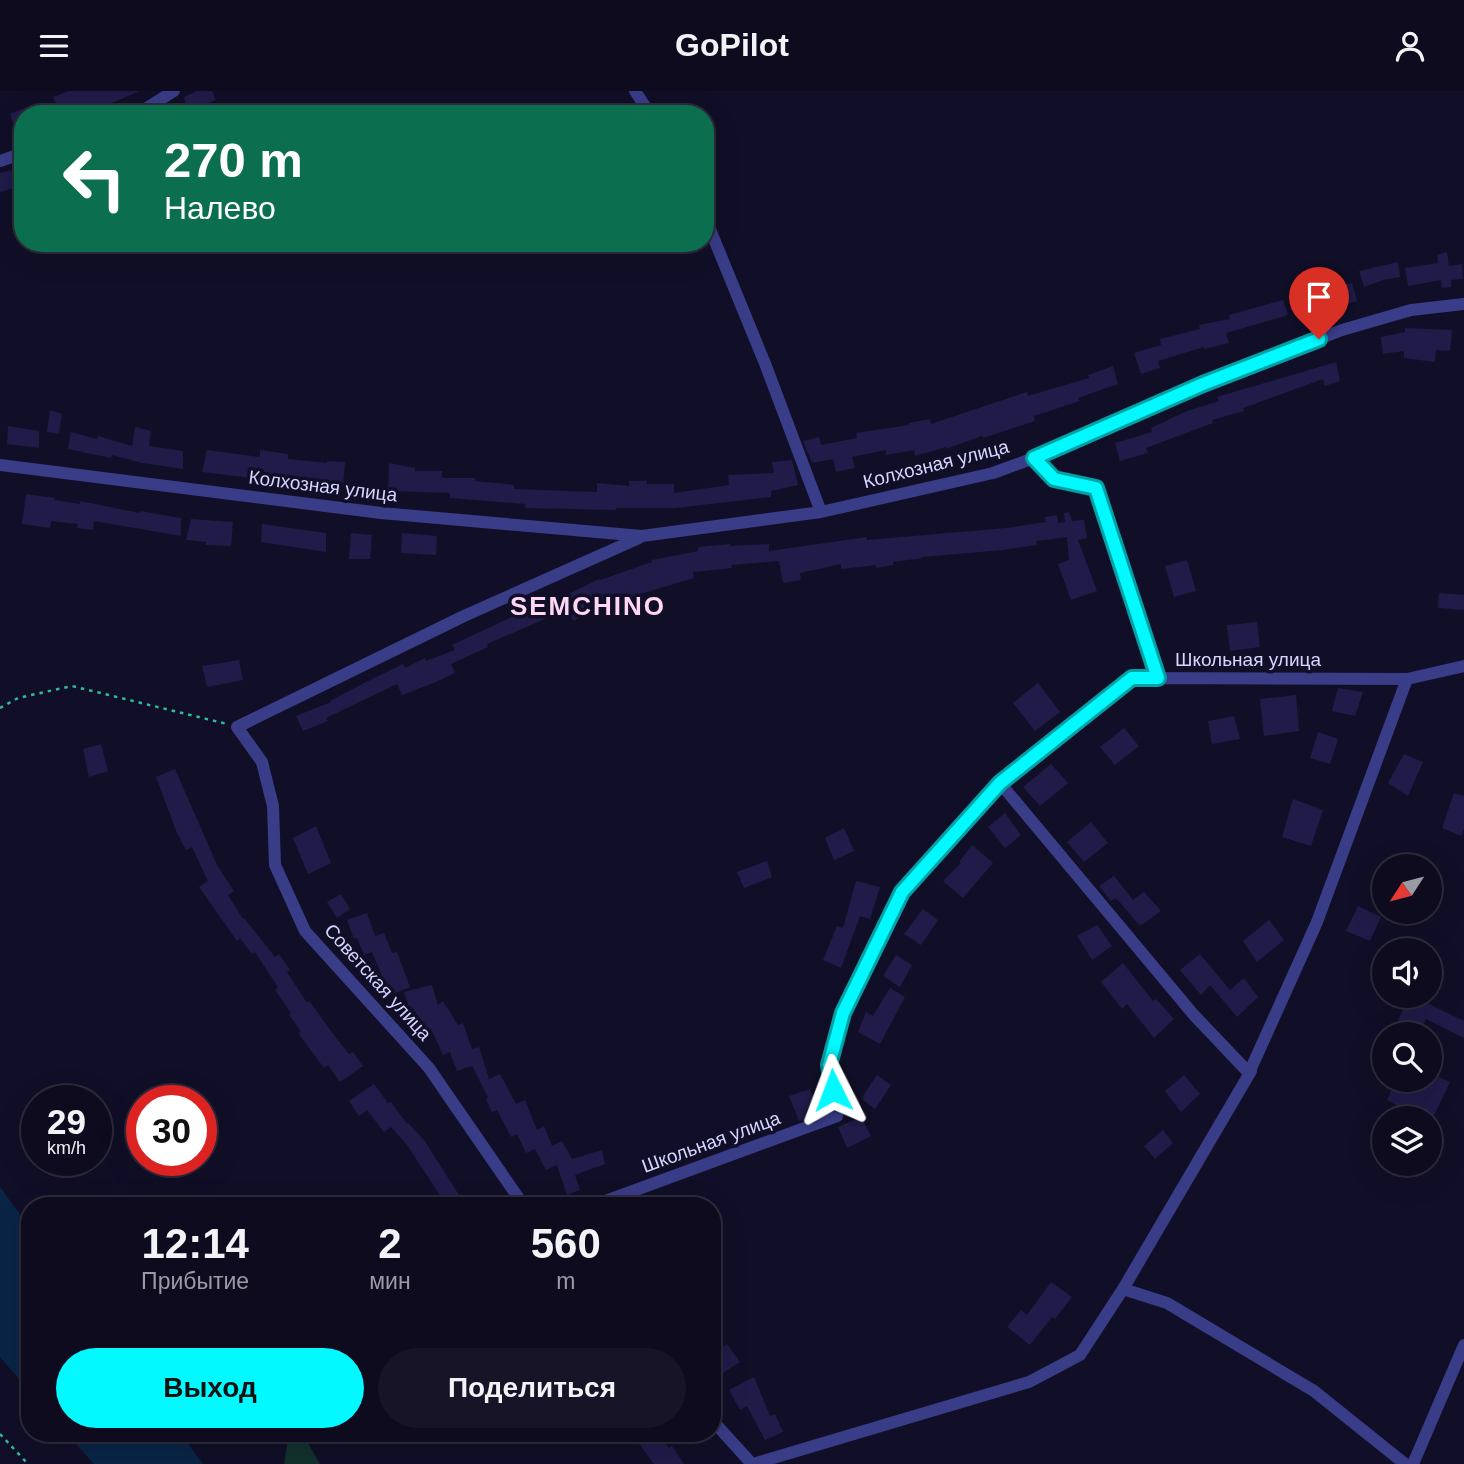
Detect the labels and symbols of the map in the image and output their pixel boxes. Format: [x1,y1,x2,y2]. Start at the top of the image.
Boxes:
pin [1289,267,1349,339]
street label: Колхозная улица [861,436,1011,492]
street label: Колхозная улица [248,466,399,506]
district label: SEMCHINO [510,591,666,621]
street label: Школьная улица [1175,649,1321,670]
north arrow [1372,854,1442,924]
street label: Советская улица [320,920,436,1045]
position arrow [796,1053,870,1127]
speed limit sign: 30 [126,1085,217,1176]
street label: Школьная улица [639,1107,784,1177]

